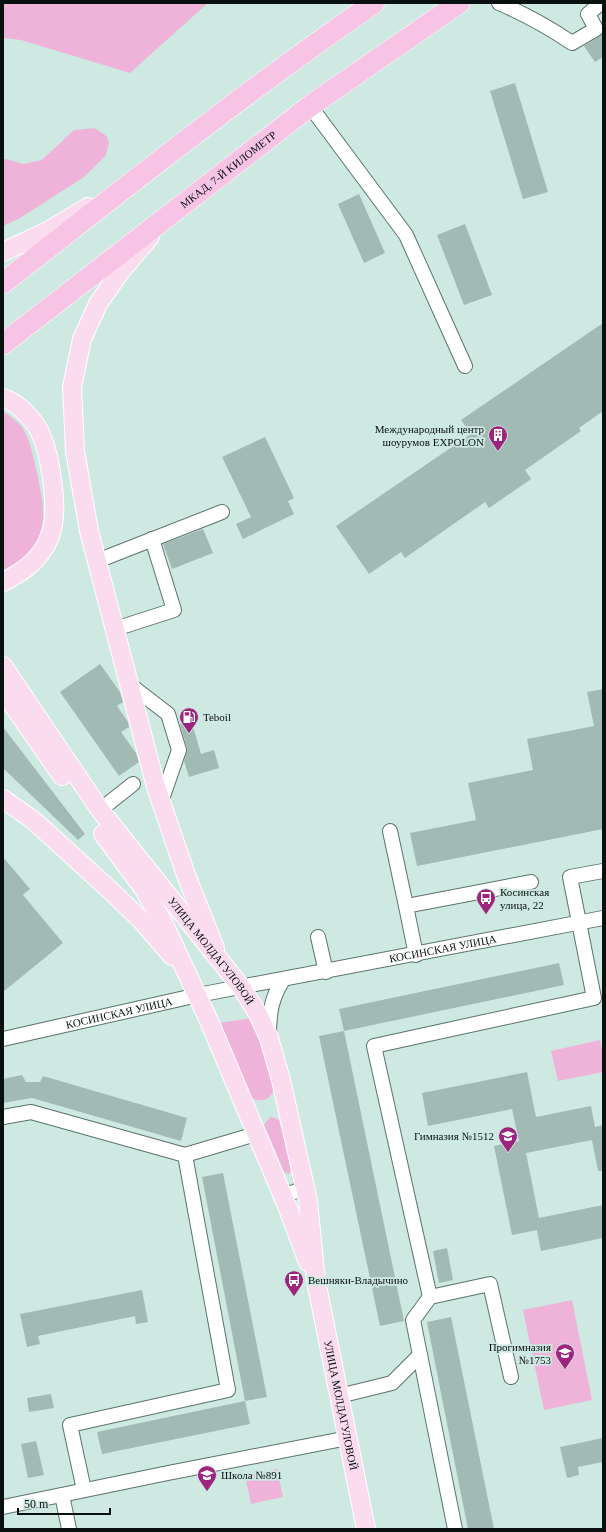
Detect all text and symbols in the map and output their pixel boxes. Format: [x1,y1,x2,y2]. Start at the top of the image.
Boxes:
street label: МКАД, 7-Й КИЛОМЕТР [178,128,279,210]
place label: Международный центр шоурумов EXPOLON [375,423,484,448]
building icon: Международный центр шоурумов EXPOLON [487,424,509,452]
fuel station icon: Teboil [178,706,200,734]
place label: Teboil [203,711,231,723]
place label: Косинская улица, 22 [500,886,549,911]
bus stop icon: Косинская улица, 22 [475,887,497,915]
street label: УЛИЦА МОЛДАГУЛОВОЙ [166,895,256,1007]
street label: КОСИНСКАЯ УЛИЦА [388,932,497,965]
street label: КОСИНСКАЯ УЛИЦА [65,995,174,1031]
school or university icon: Гимназия №1512 [497,1125,519,1153]
place label: Гимназия №1512 [414,1130,494,1142]
bus stop icon: Вешняки-Владычино [283,1269,305,1297]
place label: Вешняки-Владычино [308,1274,409,1286]
street label: УЛИЦА МОЛДАГУЛОВОЙ [322,1339,360,1471]
place label: Прогимназия №1753 [489,1341,551,1366]
school or university icon: Прогимназия №1753 [554,1342,576,1370]
school or university icon: Школа №891 [196,1464,218,1492]
place label: Школа №891 [221,1469,282,1481]
scale bar [18,1490,110,1516]
text: 50 m [24,1497,49,1511]

